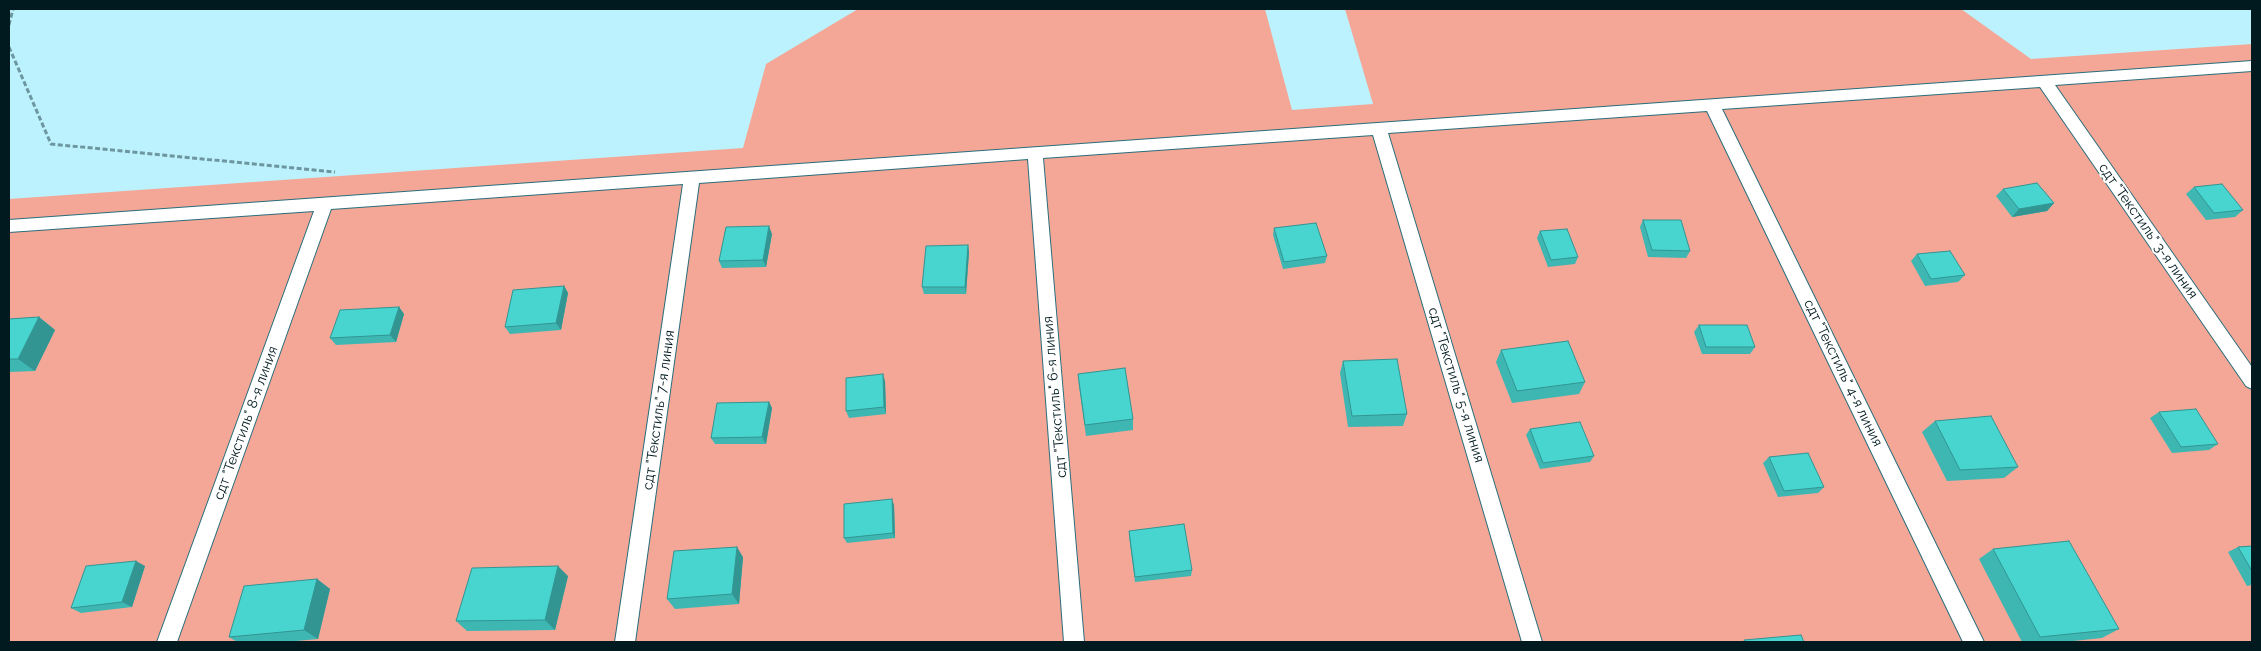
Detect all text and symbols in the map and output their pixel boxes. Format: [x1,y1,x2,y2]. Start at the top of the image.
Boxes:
street label: сдт "Текстиль" 3-я линия [2095,160,2201,302]
street label: сдт "Текстиль" 4-я линия [1800,297,1886,449]
street label: сдт "Текстиль" 5-я линия [1424,305,1488,465]
street label: сдт "Текстиль" 6-я линия [1040,315,1070,479]
street label: сдт "Текстиль" 7-я линия [639,329,679,491]
street label: сдт "Текстиль" 8-я линия [210,344,282,502]

